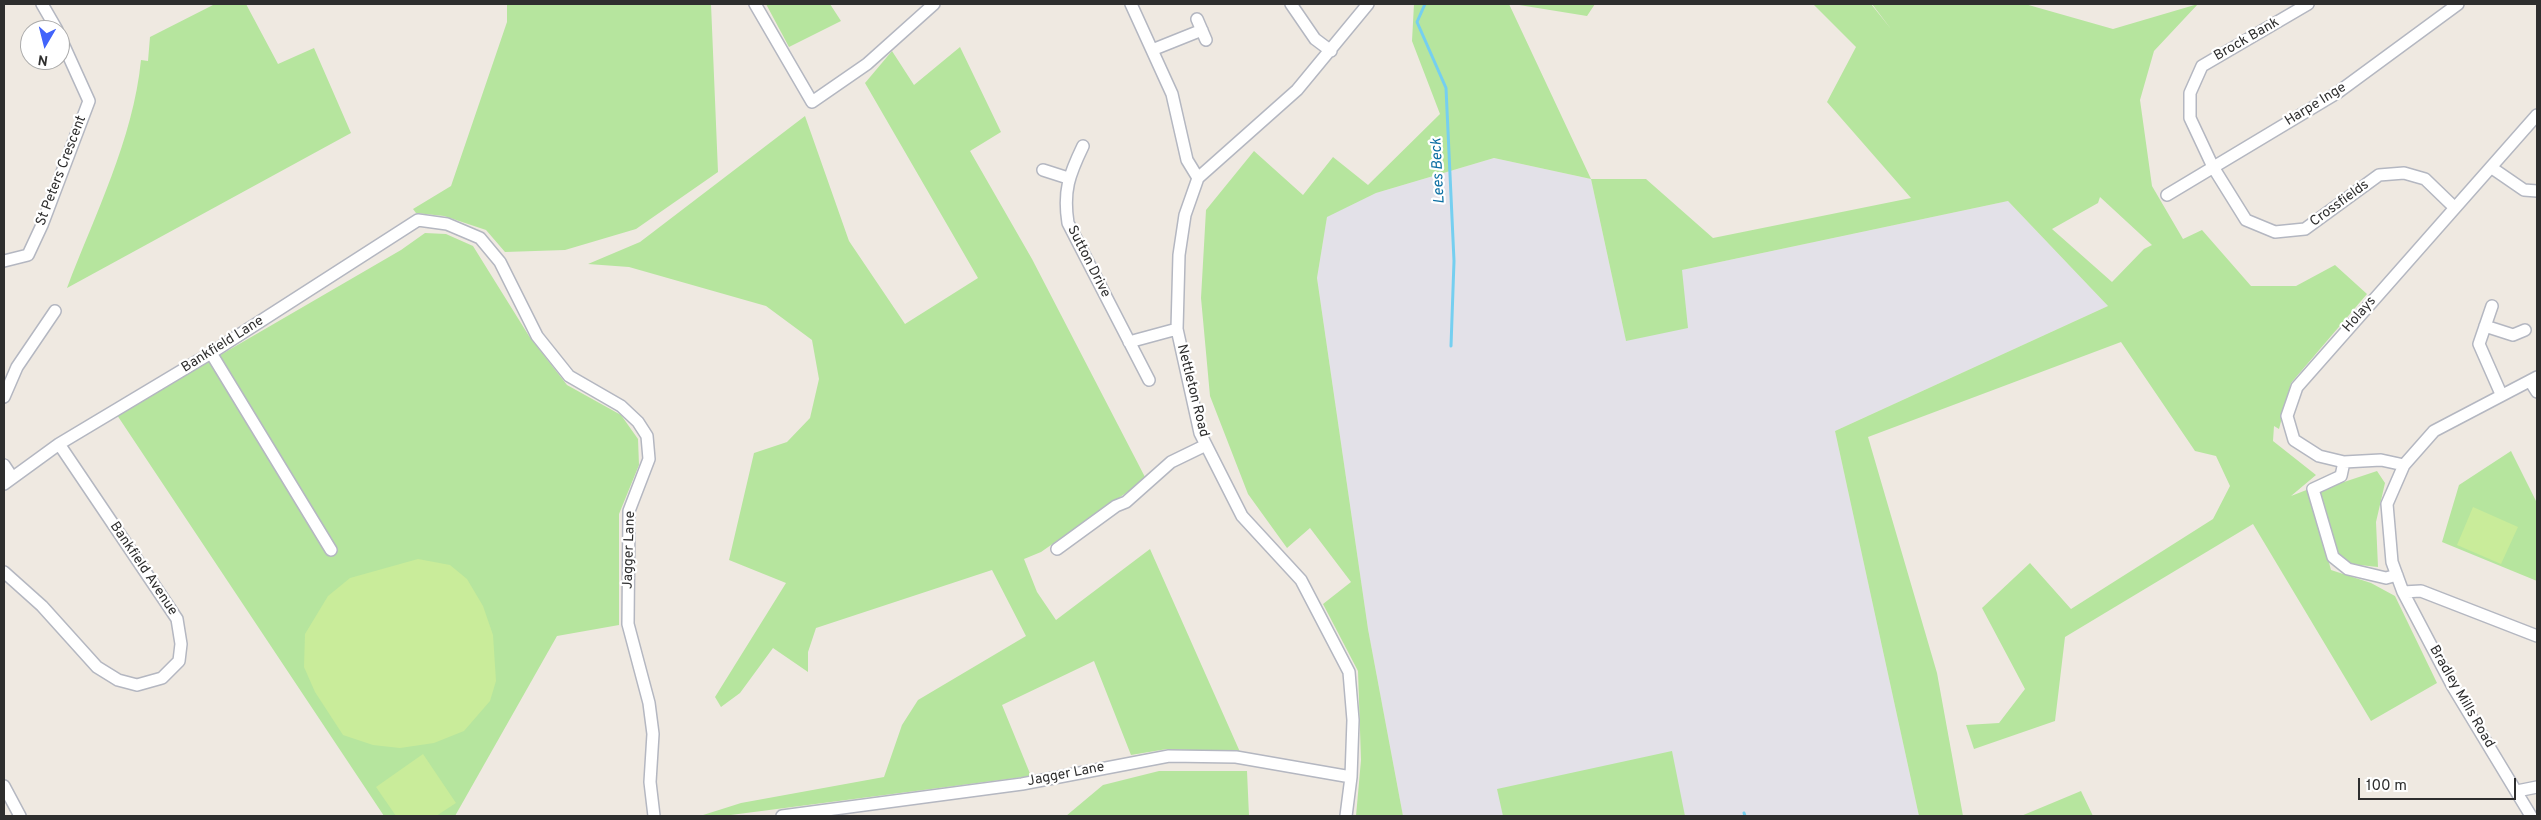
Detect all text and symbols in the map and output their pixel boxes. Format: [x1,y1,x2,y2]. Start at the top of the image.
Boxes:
street label: Brock Bank [2212,15,2282,65]
north arrow [20,20,70,70]
text: N [37,50,49,68]
street label: Harpe Inge [2282,80,2350,130]
street label: St Peters Crescent [33,113,91,229]
water label: Lees Beck [1428,138,1450,204]
street label: Crossfields [2307,177,2373,231]
street label: Sutton Drive [1063,223,1113,301]
street label: Holays [2340,294,2380,336]
street label: Bankfield Lane [179,313,267,377]
street label: Nettleton Road [1172,343,1212,439]
street label: Jagger Lane [620,511,640,589]
street label: Bankfield Avenue [105,519,181,619]
street label: Bradley Mills Road [2425,643,2497,751]
street label: Jagger Lane [1026,759,1106,791]
scale bar [2361,768,2518,800]
text: 100 m [2366,777,2407,796]

